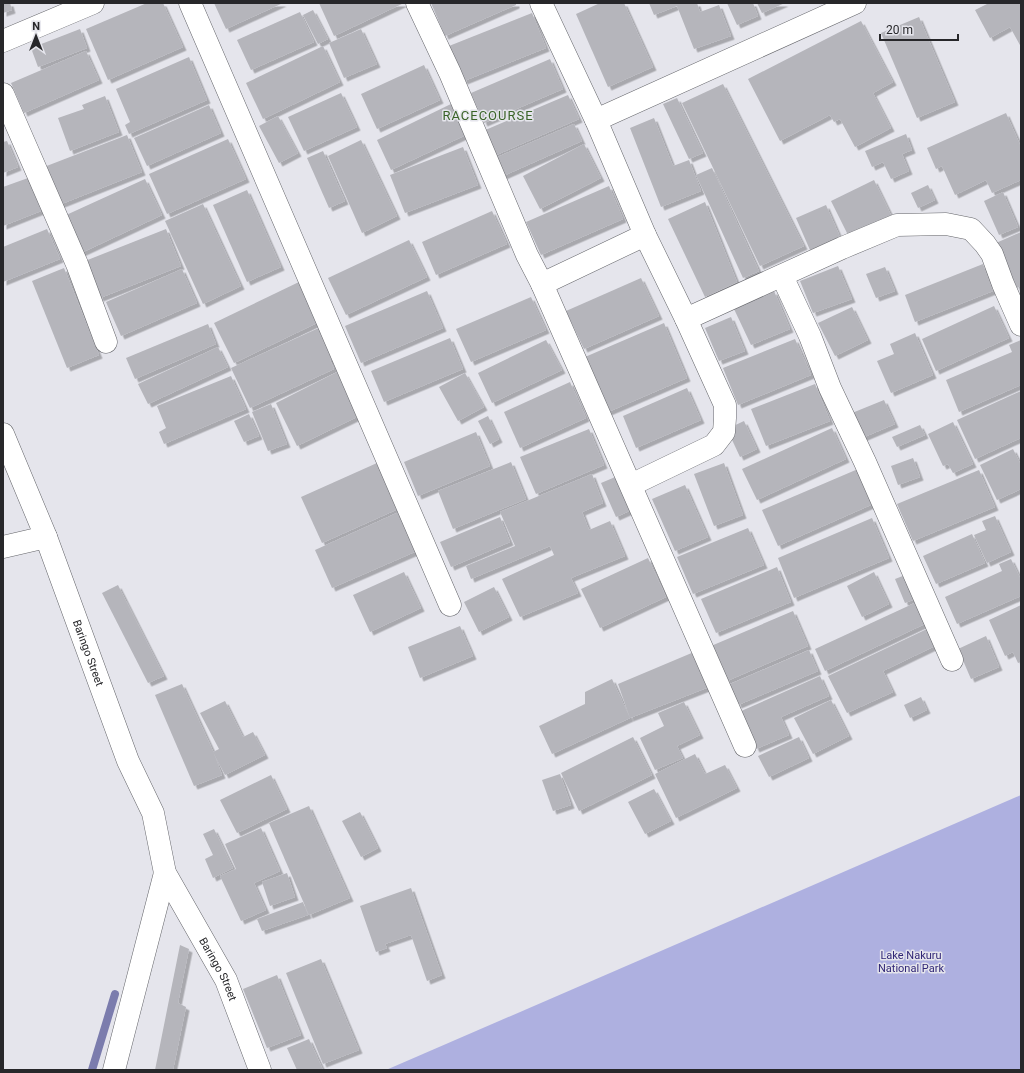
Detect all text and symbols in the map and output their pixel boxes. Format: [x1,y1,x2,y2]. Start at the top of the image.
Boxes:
north arrow [16,16,56,56]
scale bar [880,16,958,42]
text: N [32,20,40,33]
text: 20 m [886,23,913,37]
district label: RACECOURSE [442,108,534,123]
street label: Baringo Street [70,618,107,688]
street label: Baringo Street [197,935,240,1003]
park label: Lake Nakuru National Park [878,949,944,975]

